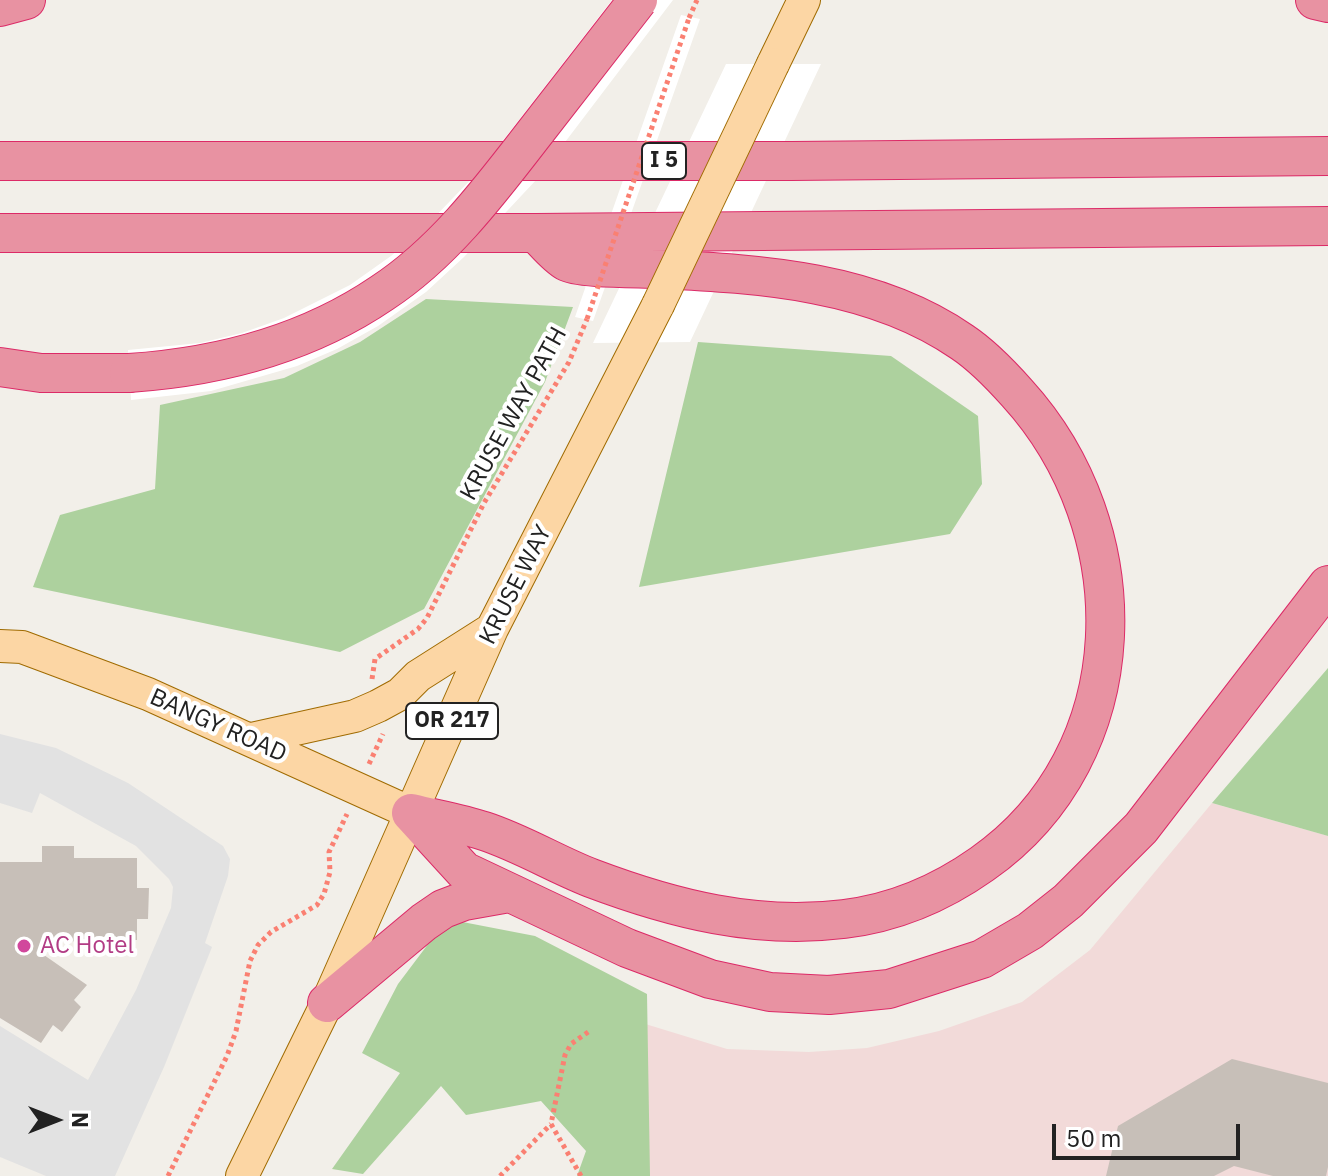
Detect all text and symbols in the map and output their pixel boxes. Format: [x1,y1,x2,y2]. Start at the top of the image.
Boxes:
road number: I 5 [642,143,686,179]
street label: KRUSE WAY PATH [455,322,573,506]
street label: KRUSE WAY [474,521,558,649]
street label: BANGY ROAD [145,683,291,769]
road number: OR 217 [406,703,498,739]
place label: AC Hotel [40,932,134,960]
marker: AC Hotel [15,937,33,955]
north arrow [16,1080,96,1160]
scale bar [1056,1108,1244,1158]
text: N [66,1112,95,1128]
text: 50 m [1066,1122,1121,1154]

